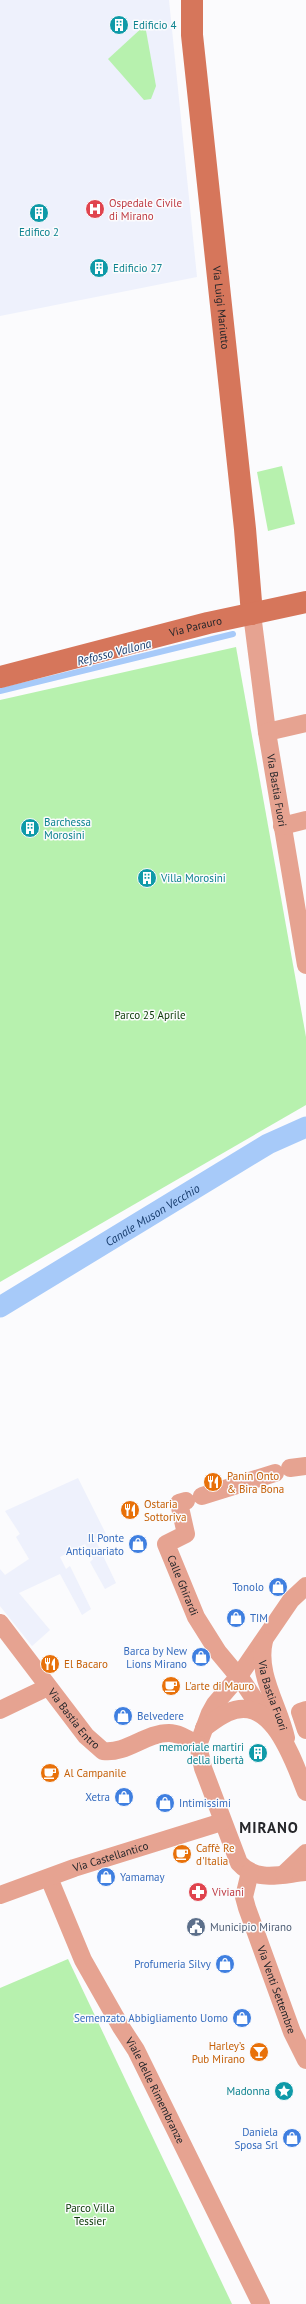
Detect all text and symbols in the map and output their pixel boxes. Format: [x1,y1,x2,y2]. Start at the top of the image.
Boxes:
building icon: Edificio 4 [108,14,130,36]
place label: Edificio 4 [133,18,176,32]
place label: Ospedale Civile di Mirano [109,196,182,223]
hospital icon: Ospedale Civile di Mirano [84,198,106,220]
building icon: Edifico 2 [28,202,50,224]
place label: Edifico 2 [19,225,59,239]
building icon: Edificio 27 [88,257,110,279]
place label: Edificio 27 [113,261,162,275]
street label: Via Luigi Mariutto [210,264,233,350]
street label: Via Parauro [167,613,223,640]
water label: Refosso Vallona [75,635,153,668]
street label: Via Bastia Fuori [264,752,290,828]
place label: Barchessa Morosini [44,815,91,842]
building icon: Barchessa Morosini [19,817,41,839]
building icon: Villa Morosini [136,867,158,889]
place label: Villa Morosini [160,871,226,885]
park label: Parco 25 Aprile [115,1008,186,1022]
water label: Canale Muson Vecchio [102,1180,202,1249]
place label: Panin Onto & Bira Bona [227,1469,284,1496]
restaurant icon: Panin Onto & Bira Bona [202,1471,224,1493]
place label: Ostaria Sottoriva [144,1497,186,1524]
restaurant icon: Ostaria Sottoriva [119,1499,141,1521]
place label: Il Ponte Antiquariato [66,1531,124,1558]
shop icon: Il Ponte Antiquariato [127,1533,149,1555]
street label: Calle Ghirardi [164,1553,202,1618]
shop icon: Tonolo [267,1576,289,1598]
place label: Tonolo [232,1580,264,1594]
shop icon: TIM [225,1607,247,1629]
place label: TIM [250,1611,268,1625]
place label: Barca by New Lions Mirano [124,1644,187,1671]
shop icon: Barca by New Lions Mirano [190,1646,212,1668]
restaurant icon: El Bacaro [39,1653,61,1675]
place label: El Bacaro [64,1657,108,1671]
street label: Via Bastia Fuori [255,1658,291,1732]
cafe icon: L'arte di Mauro [160,1675,182,1697]
place label: L'arte di Mauro [185,1679,254,1693]
street label: Via Bastia Entro [45,1685,103,1752]
shop icon: Belvedere [112,1705,134,1727]
place label: Belvedere [137,1709,184,1723]
place label: memoriale martiri della libertà [159,1740,244,1767]
building icon: memoriale martiri della libertà [247,1742,269,1764]
cafe icon: Al Campanile [39,1762,61,1784]
place label: Al Campanile [64,1766,127,1780]
shop icon: Xetra [113,1786,135,1808]
place label: Xetra [85,1790,110,1804]
shop icon: Intimissimi [154,1792,176,1814]
place label: Intimissimi [179,1796,231,1810]
district label: MIRANO [239,1818,299,1837]
street label: Via Castellantico [70,1838,150,1875]
place label: Caffè Re d'Italia [196,1841,235,1868]
cafe icon: Caffè Re d'Italia [171,1843,193,1865]
shop icon: Yamamay [95,1866,117,1888]
place label: Yamamay [120,1870,166,1884]
pharmacy icon: Viviani [187,1881,209,1903]
place label: Viviani [211,1885,244,1899]
public building icon: Municipio Mirano [185,1916,207,1938]
place label: Municipio Mirano [210,1920,292,1934]
street label: Via Venti Settembre [254,1943,299,2036]
shop icon: Profumeria Silvy [214,1953,236,1975]
place label: Profumeria Silvy [134,1957,212,1971]
shop icon: Semenzato Abbigliamento Uomo [231,2007,253,2029]
place label: Semenzato Abbigliamento Uomo [74,2011,228,2025]
street label: Viale delle Rimembranze [122,2034,188,2146]
place label: Harley’s Pub Mirano [192,2039,245,2066]
bar icon: Harley’s Pub Mirano [248,2041,270,2063]
place icon: Madonna [273,2080,295,2102]
place label: Madonna [227,2084,270,2098]
place label: Daniela Sposa Srl [234,2125,279,2152]
shop icon: Daniela Sposa Srl [281,2127,303,2149]
park label: Parco Villa Tessier [65,2201,115,2228]

